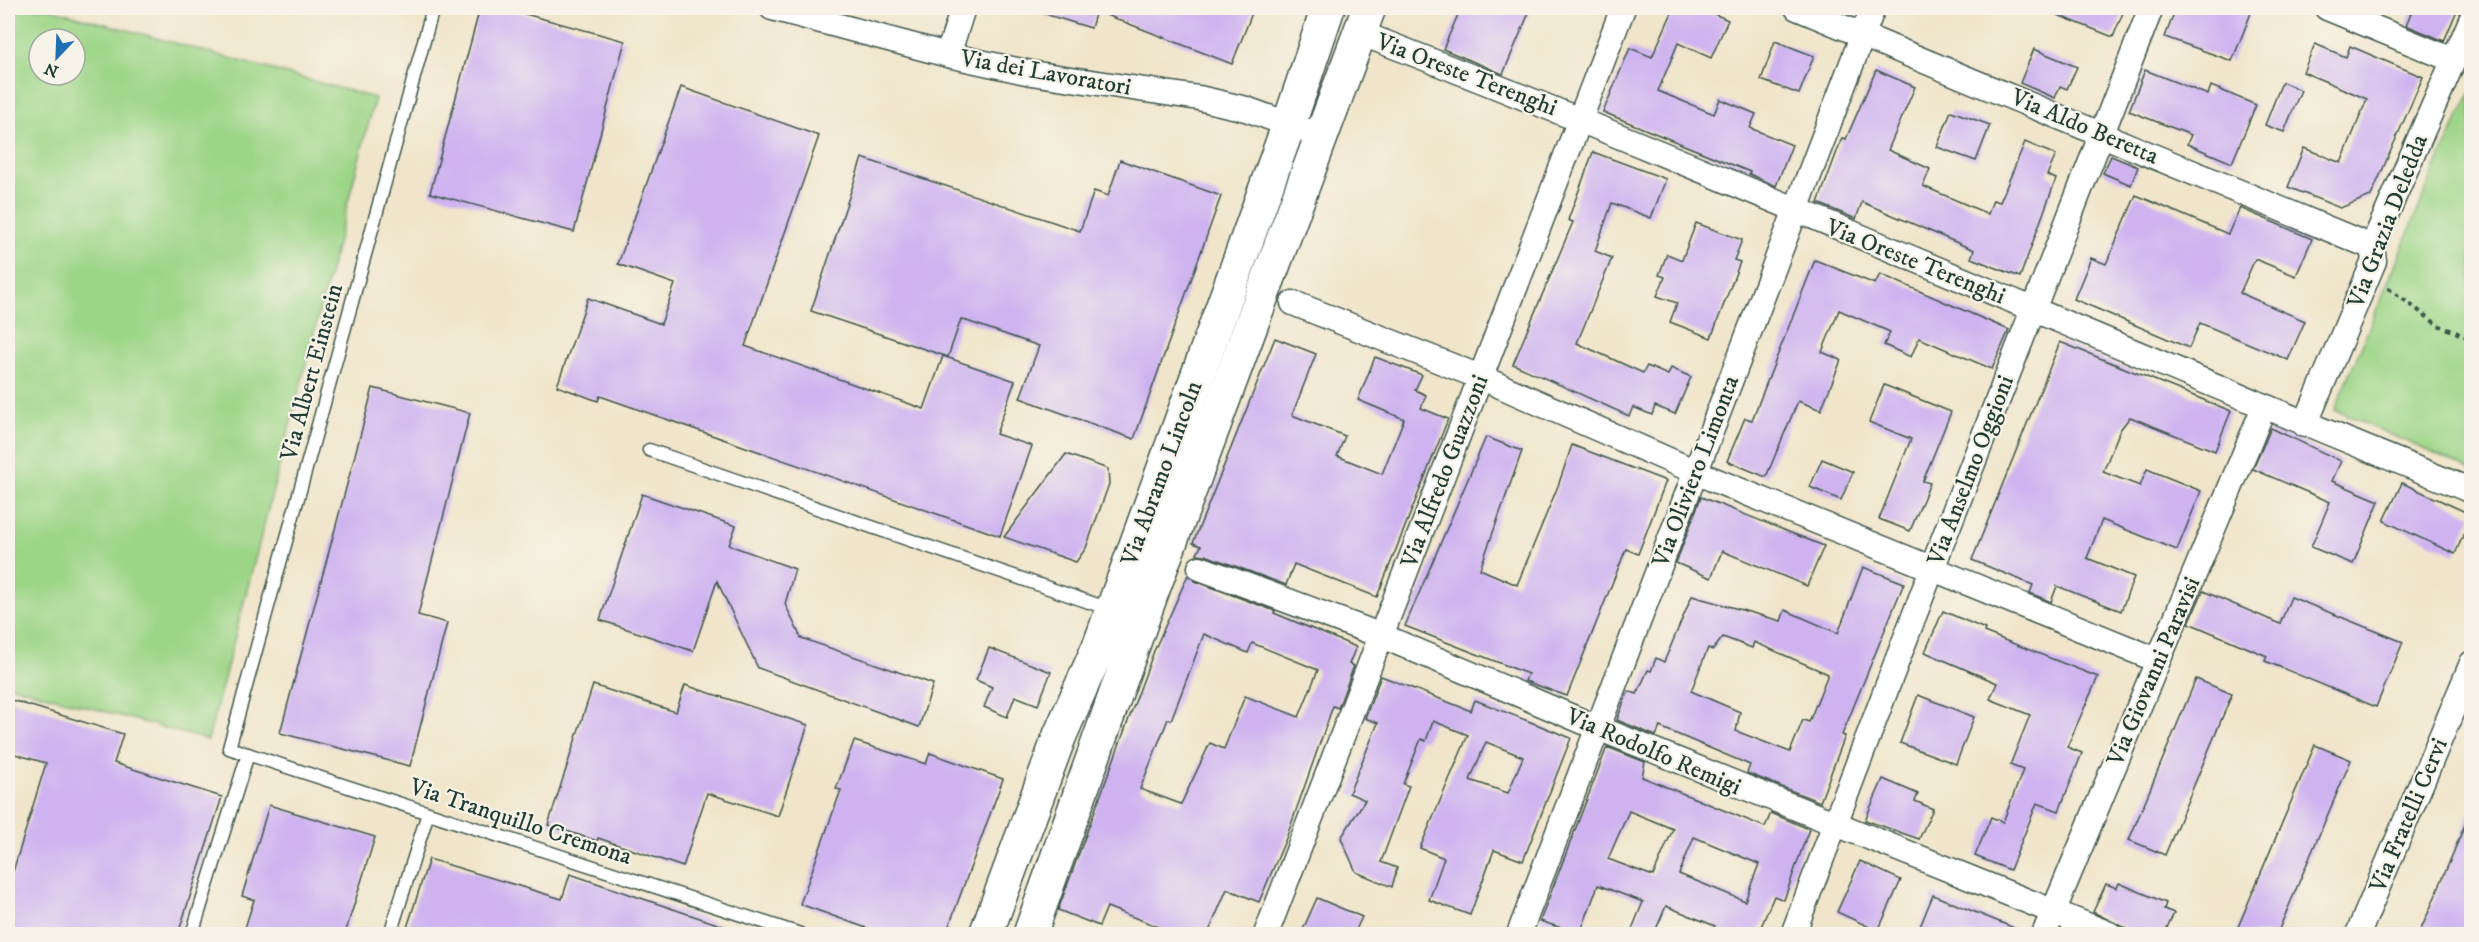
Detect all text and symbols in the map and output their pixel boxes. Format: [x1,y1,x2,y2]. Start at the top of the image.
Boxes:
street label: Via Oreste Terenghi [1371,26,1561,123]
north arrow [27,27,87,87]
street label: Via dei Lavoratori [957,43,1134,103]
text: N [42,58,61,82]
street label: Via Aldo Beretta [2005,82,2164,172]
street label: Via Grazia Deledda [2341,130,2435,313]
street label: Via Oreste Terenghi [1821,212,2010,312]
street label: Via Albert Einstein [274,280,350,465]
street label: Via Alfredo Guazzoni [1394,371,1496,573]
street label: Via Oliviero Limonta [1645,371,1747,572]
street label: Via Anselmo Oggioni [1921,371,2021,571]
street label: Via Abramo Lincoln [1114,376,1209,571]
street label: Via Giovanni Paravisi [2100,572,2207,771]
street label: Via Rodolfo Remigi [1561,701,1746,802]
street label: Via Fratelli Cervi [2363,734,2455,898]
street label: Via Tranquillo Cremona [405,772,636,872]

